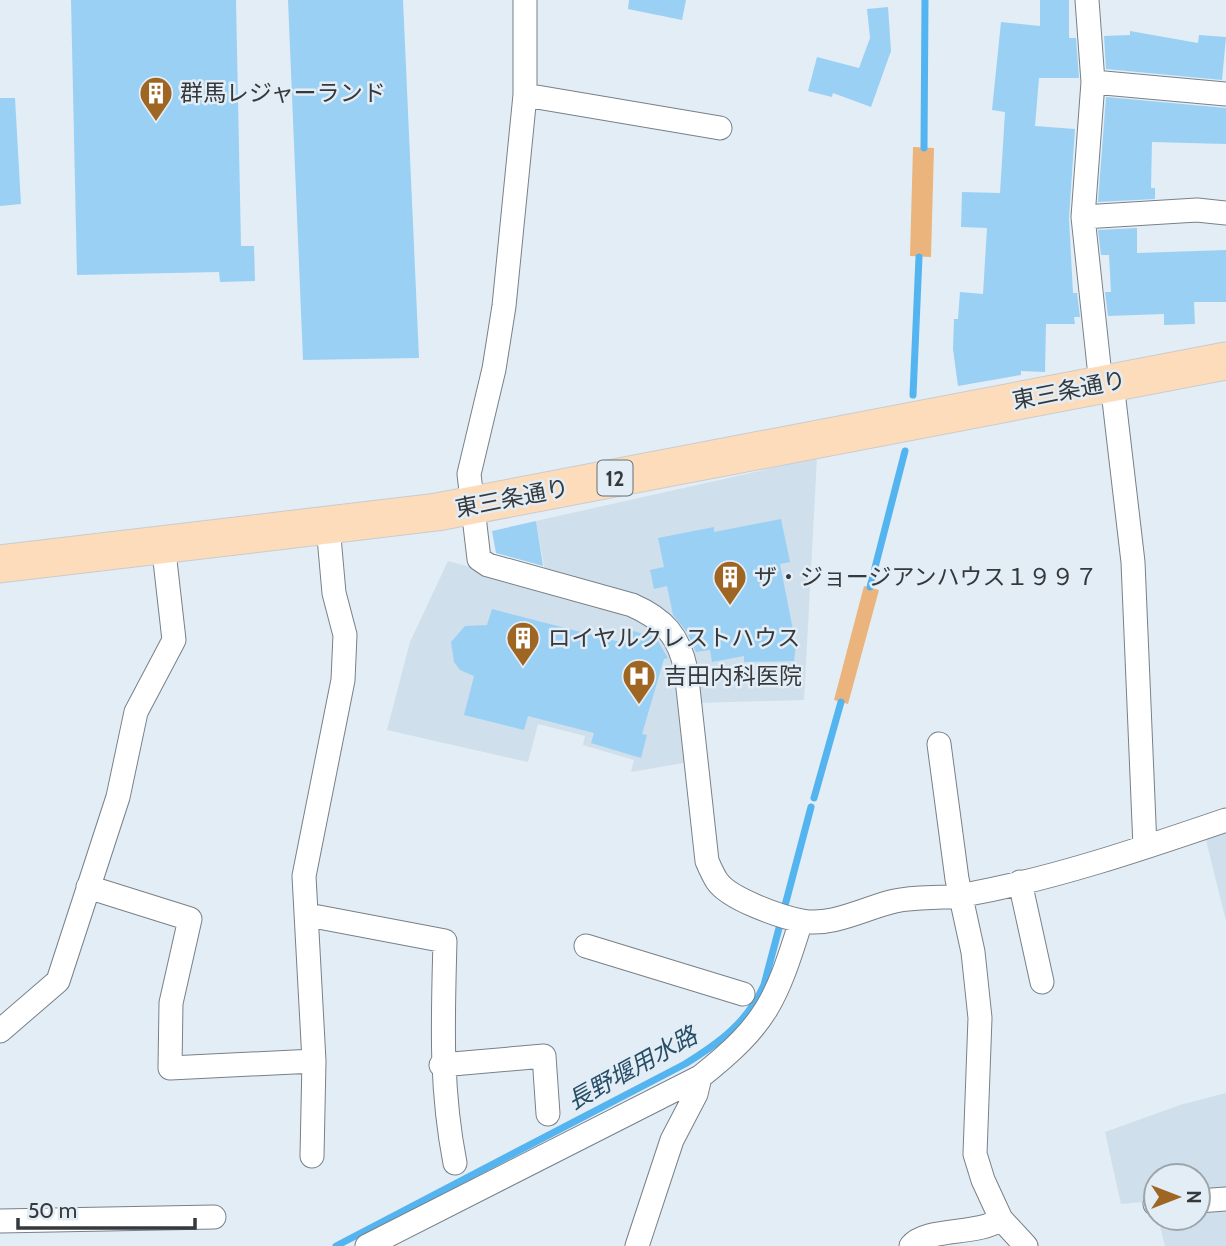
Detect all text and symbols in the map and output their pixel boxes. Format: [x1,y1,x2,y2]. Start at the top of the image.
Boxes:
building icon: 群馬レジャーランド [137,74,175,123]
place label: 群馬レジャーランド [180,79,386,107]
street label: 東三条通り [1010,365,1128,415]
road number: 12 [598,461,632,496]
street label: 東三条通り [453,473,571,523]
building icon: ザ・ジョージアンハウス１９９７ [711,558,749,607]
place label: ザ・ジョージアンハウス１９９７ [754,563,1098,591]
building icon: ロイヤルクレストハウス [504,619,542,668]
place label: ロイヤルクレストハウス [548,624,800,652]
hospital icon: 吉田内科医院 [620,657,658,706]
place label: 吉田内科医院 [664,662,802,690]
water label: 長野堰用水路 [562,1019,704,1116]
north arrow [1142,1162,1212,1232]
scale bar [18,1186,194,1230]
text: N [1182,1190,1205,1204]
text: 50 m [28,1198,77,1223]

